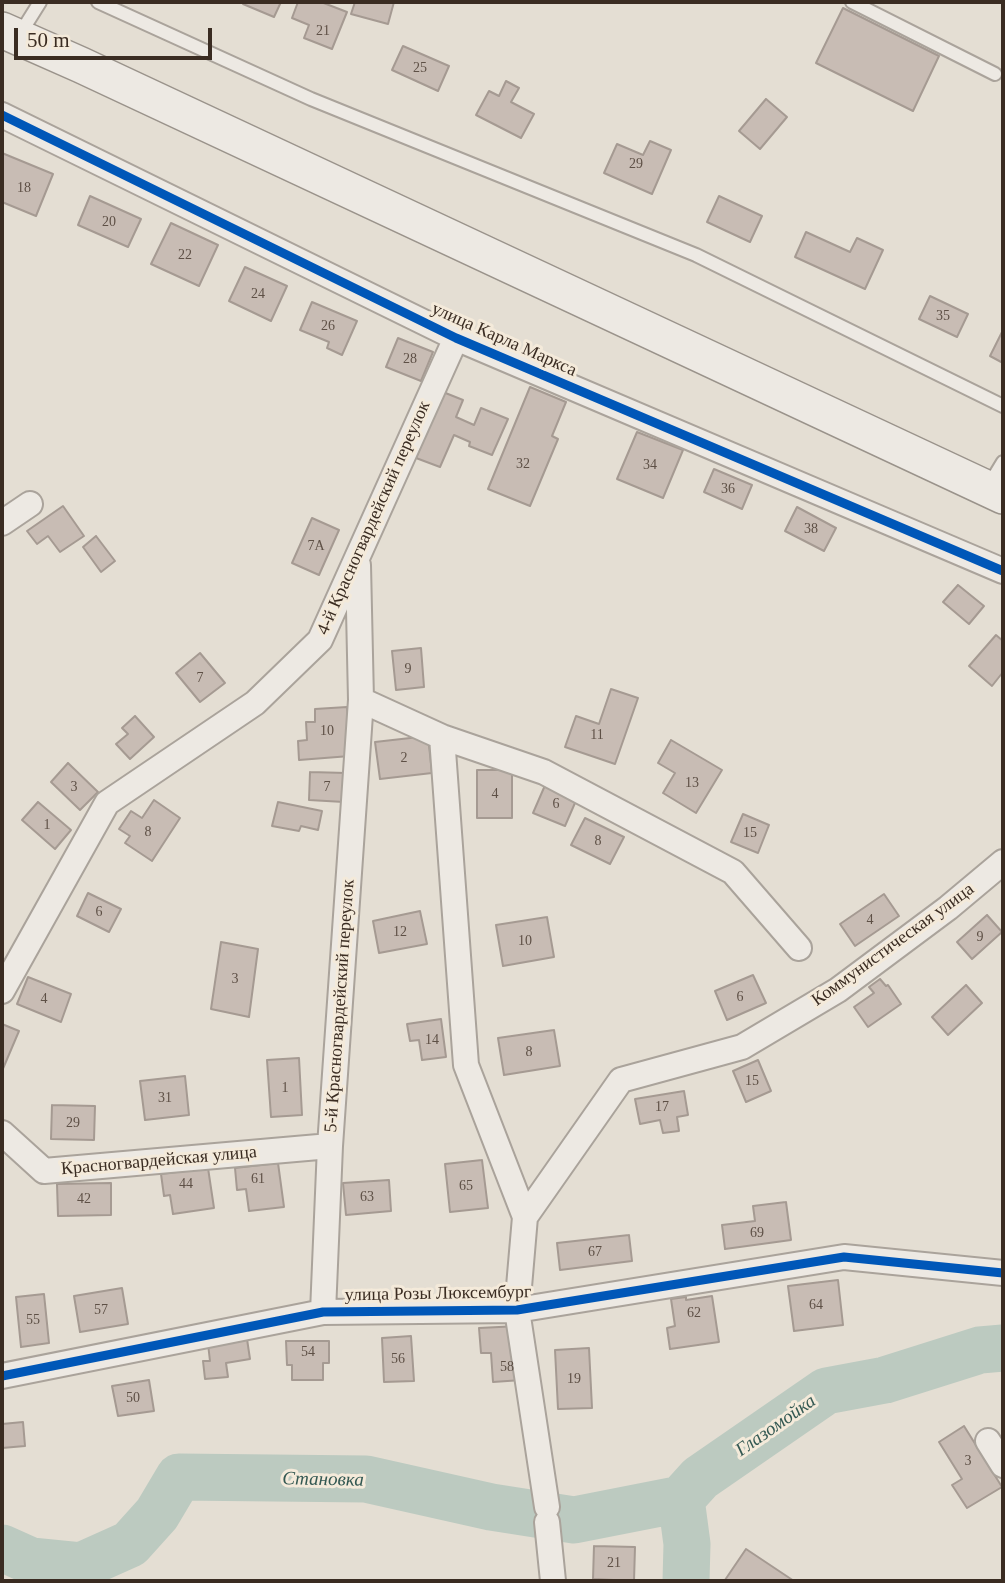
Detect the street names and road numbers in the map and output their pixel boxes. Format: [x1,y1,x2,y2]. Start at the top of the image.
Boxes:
street label: улица Карла Маркса [428,298,580,382]
street label: 4-й Красногвардейский переулок [313,398,435,638]
street label: 5-й Красногвардейский переулок [320,879,360,1133]
street label: Коммунистическая улица [808,879,978,1011]
street label: Красногвардейская улица [60,1142,258,1180]
street label: улица Розы Люксембург [345,1282,531,1306]

